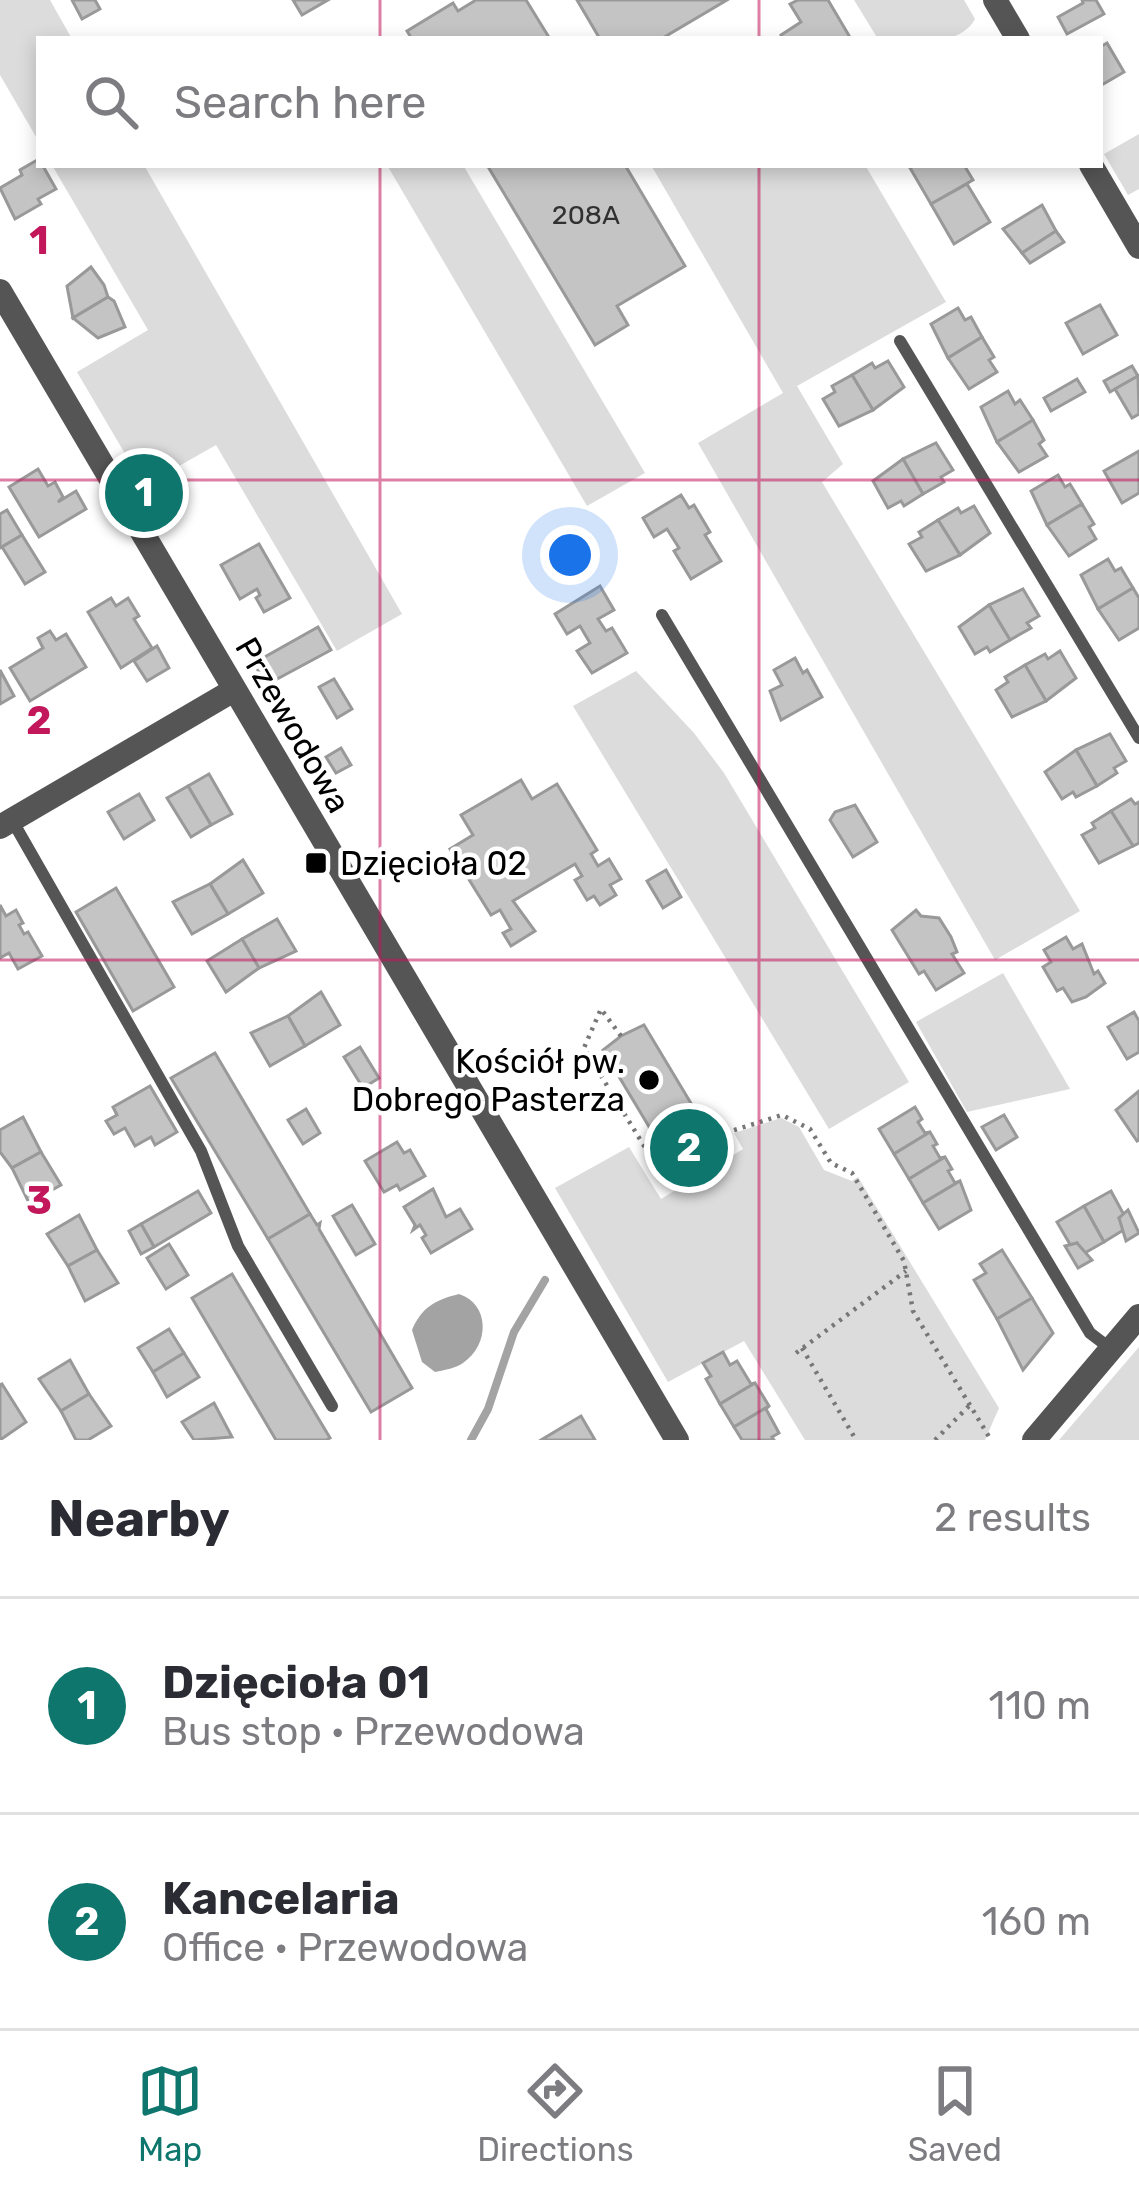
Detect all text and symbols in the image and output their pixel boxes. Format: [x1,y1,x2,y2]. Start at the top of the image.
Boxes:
search box [36,36,1103,168]
icon: search [78,69,144,135]
text: Search here [174,76,426,129]
house number: 208A [552,199,620,231]
text: 1 [29,218,49,264]
pin: 1 [105,448,183,538]
your location [540,525,600,585]
street label: Przewodowa [227,631,359,819]
text: 2 [26,698,52,744]
place label: Dzięcioła 02 [340,844,527,883]
marker: Dzięcioła 02 [303,850,329,876]
place label: Kościół pw. Dobrego Pasterza [351,1042,625,1119]
marker: Kościół pw. Dobrego Pasterza [636,1067,662,1093]
pin: 2 [650,1103,728,1193]
text: 3 [26,1178,52,1224]
text: Nearby [48,1488,230,1549]
text: 2 results [934,1495,1091,1541]
text: Dzięcioła 01 [162,1656,430,1709]
text: 1 [77,1683,97,1729]
text: 110 m [989,1683,1091,1729]
text: Bus stop · Przewodowa [162,1709,585,1755]
text: Kancelaria [162,1872,400,1925]
text: 2 [74,1899,100,1945]
text: 160 m [982,1899,1091,1945]
text: Office · Przewodowa [162,1925,528,1971]
tab: Map [137,2058,203,2169]
tab: Directions [477,2058,634,2169]
tab: Saved [908,2058,1002,2169]

